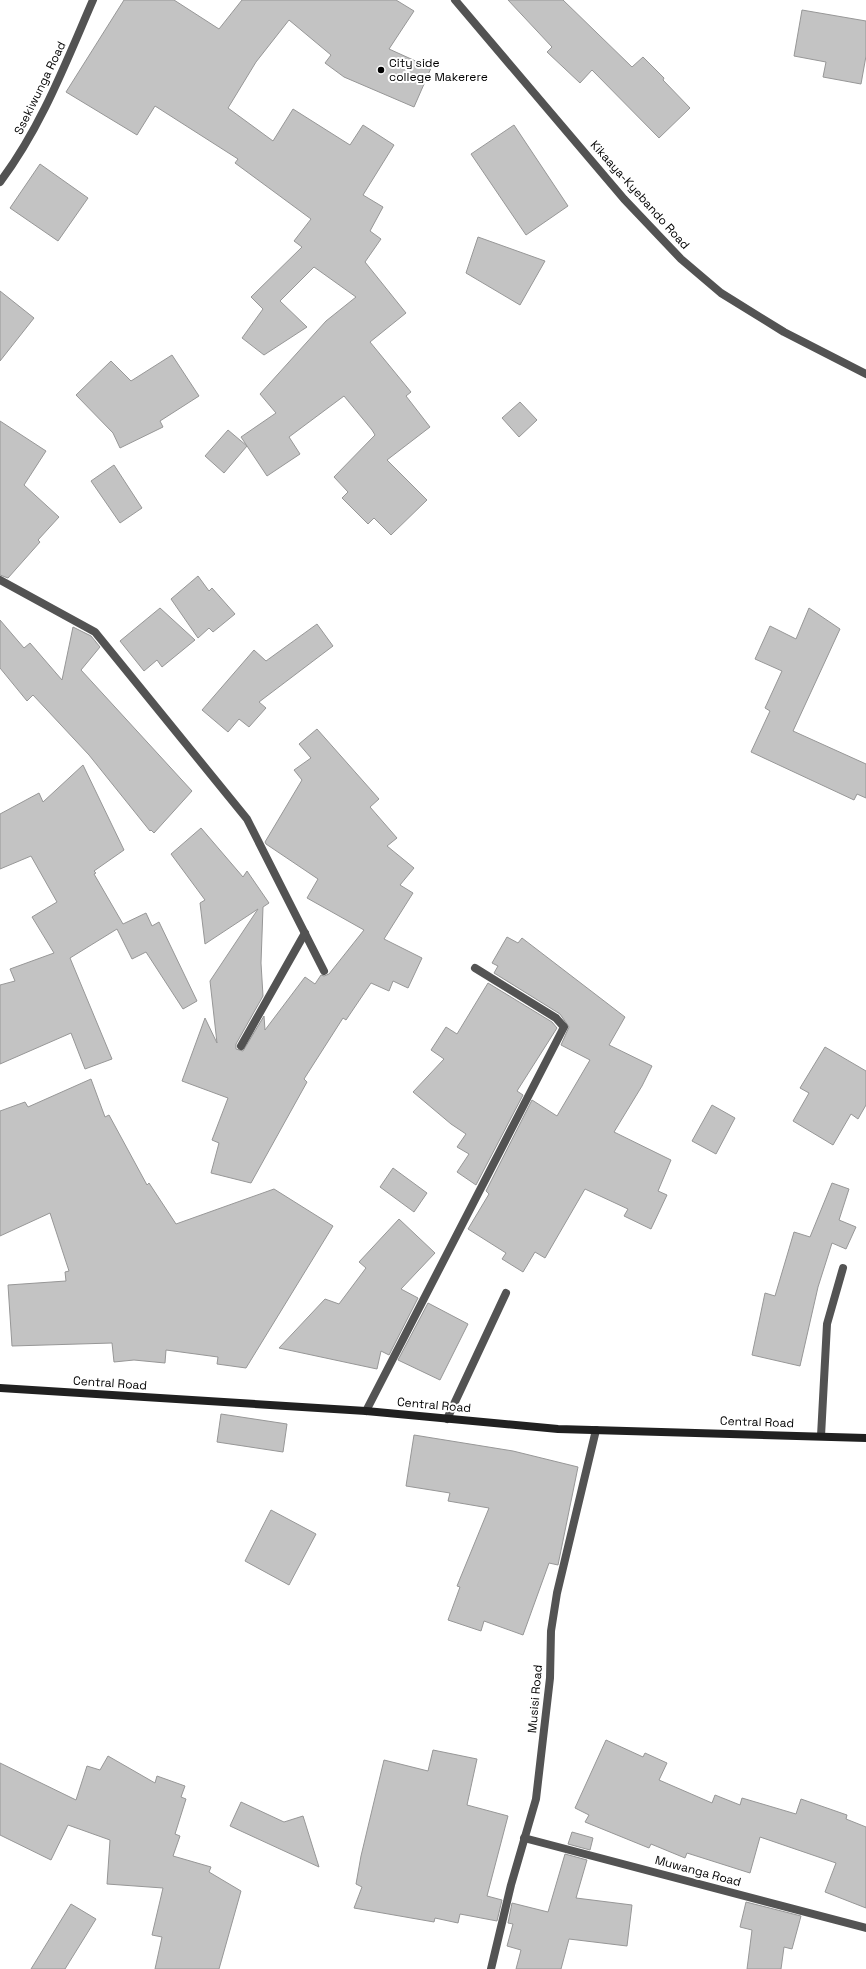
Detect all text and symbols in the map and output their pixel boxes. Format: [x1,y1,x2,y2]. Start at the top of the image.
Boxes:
street label: Ssekiwunga Road [11,39,69,137]
place label: City side college Makerere [389,55,488,85]
marker: City side college Makerere [376,65,386,75]
street label: Kikaaya-Kyebando Road [587,137,693,253]
street label: Central Road [72,1372,148,1394]
street label: Central Road [396,1394,472,1416]
street label: Central Road [720,1413,794,1431]
street label: Musisi Road [524,1664,546,1734]
street label: Muwanga Road [653,1852,743,1890]

